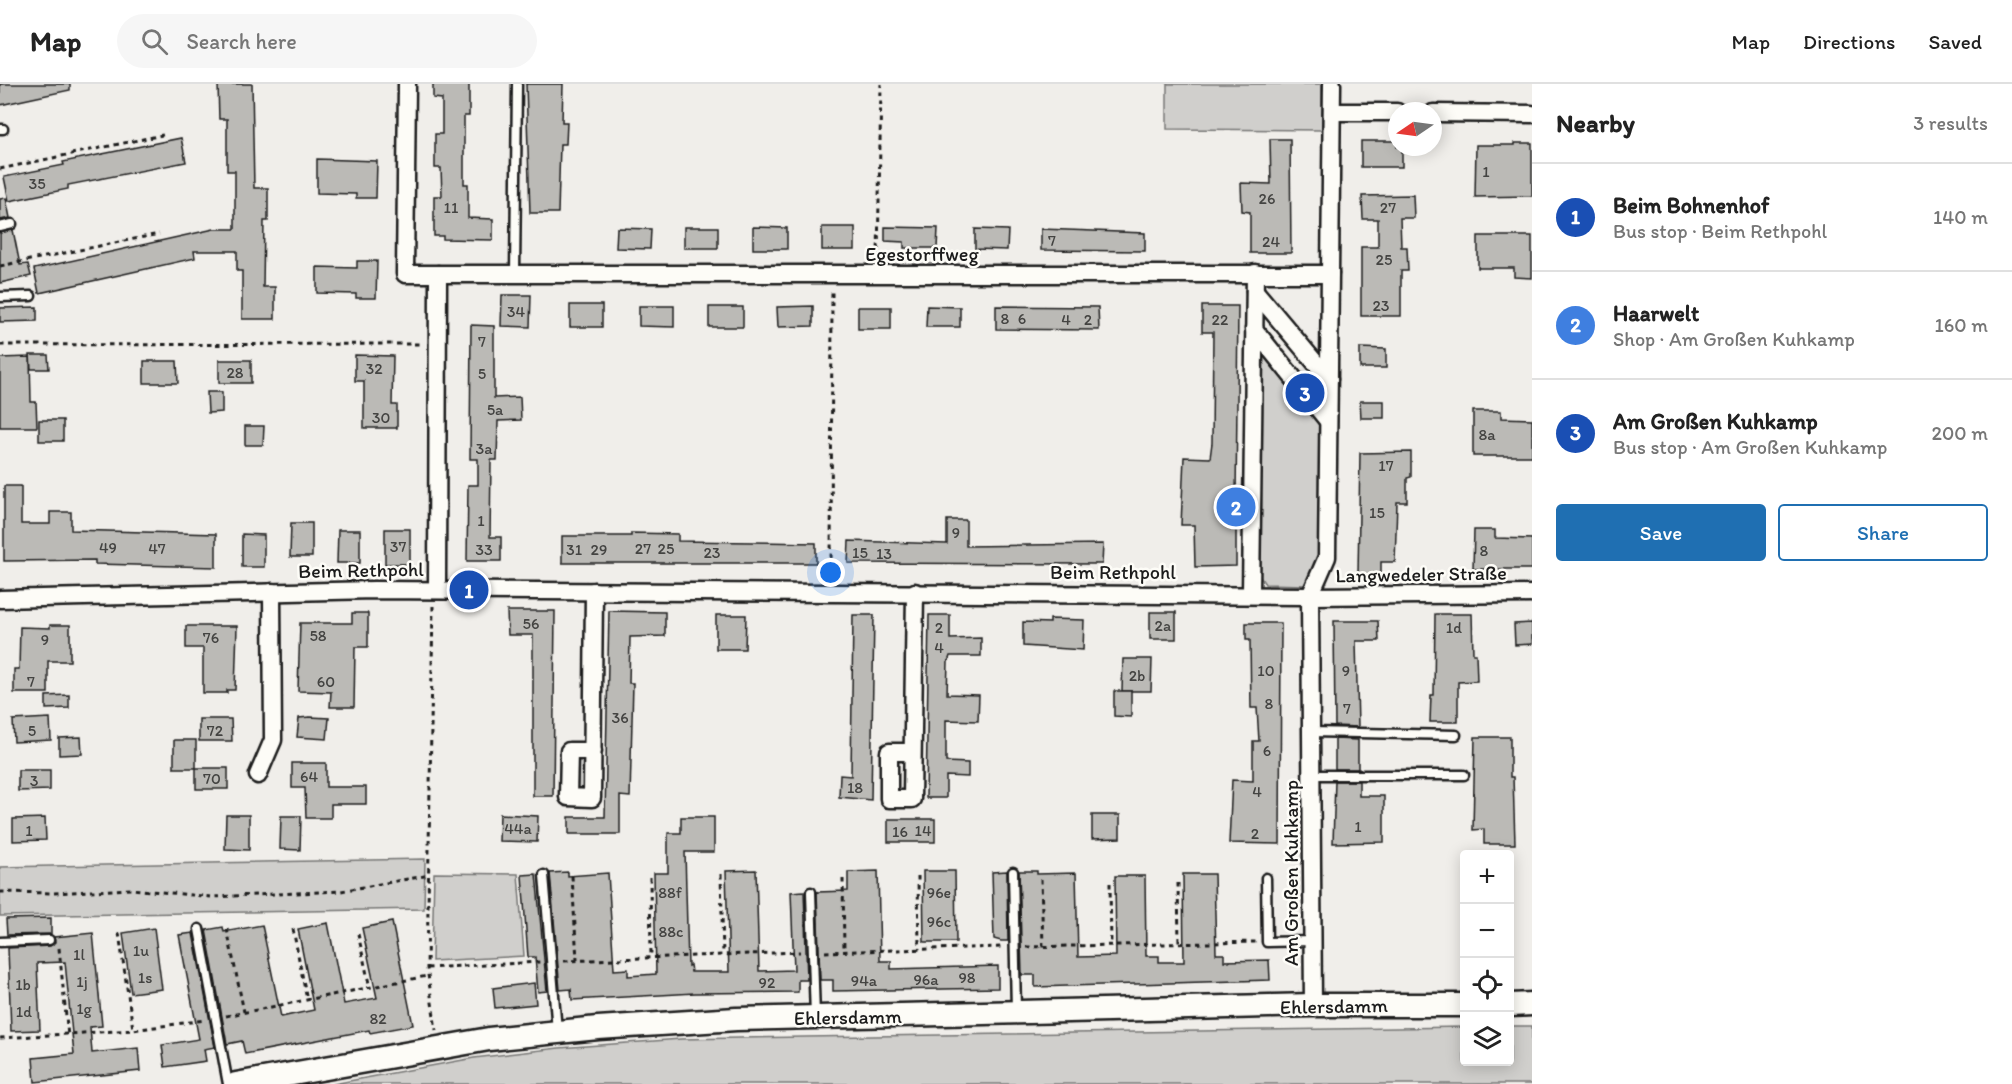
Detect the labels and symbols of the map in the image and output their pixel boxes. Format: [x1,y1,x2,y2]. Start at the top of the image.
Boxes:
north arrow [1388,102,1442,156]
house number: 1 [1482,162,1490,181]
house number: 35 [28,174,46,193]
house number: 26 [1259,189,1275,208]
house number: 11 [444,198,459,217]
house number: 27 [1380,198,1396,217]
house number: 7 [1048,231,1056,250]
house number: 24 [1262,232,1280,251]
street label: Egestorffweg [865,242,979,266]
house number: 25 [1376,250,1392,269]
house number: 23 [1372,296,1390,315]
house number: 34 [507,302,526,321]
house number: 8 [1001,309,1010,328]
house number: 6 [1018,309,1026,328]
house number: 4 [1061,310,1071,329]
house number: 2 [1084,310,1093,329]
house number: 22 [1212,310,1229,329]
house number: 7 [478,332,486,351]
house number: 32 [365,359,383,378]
house number: 28 [226,363,244,382]
house number: 5 [478,364,486,383]
pin: 3 [1286,370,1324,416]
house number: 5a [487,400,504,419]
house number: 30 [372,408,390,427]
house number: 8a [1478,425,1496,444]
house number: 3a [475,439,493,458]
house number: 17 [1378,456,1394,475]
pin: 2 [1216,484,1256,530]
house number: 15 [1369,503,1385,522]
house number: 1 [477,511,485,530]
house number: 9 [952,523,960,542]
house number: 37 [390,537,406,556]
house number: 49 [99,538,117,557]
house number: 47 [148,539,166,558]
house number: 27 [635,539,651,558]
house number: 25 [658,539,674,558]
house number: 33 [475,540,493,559]
house number: 31 [566,540,583,559]
house number: 29 [591,540,607,559]
house number: 8 [1480,541,1489,560]
house number: 23 [703,543,721,562]
house number: 15 [852,543,868,562]
house number: 13 [876,544,892,563]
street label: Beim Rethpohl [298,557,424,583]
your location [816,558,845,587]
street label: Beim Rethpohl [1050,560,1176,584]
street label: Langwedeler Straße [1335,561,1507,587]
pin: 1 [450,568,488,612]
house number: 56 [523,614,539,633]
house number: 2a [1155,616,1172,635]
house number: 2 [935,618,944,637]
house number: 1d [1446,618,1462,637]
house number: 58 [309,626,327,645]
house number: 76 [203,628,219,647]
house number: 9 [41,630,49,649]
house number: 4 [934,638,944,657]
house number: 10 [1257,661,1275,680]
house number: 9 [1342,661,1350,680]
house number: 2b [1129,666,1145,685]
house number: 7 [27,672,35,691]
house number: 60 [317,672,335,691]
house number: 8 [1265,694,1274,713]
house number: 7 [1343,699,1351,718]
house number: 36 [611,708,629,727]
house number: 5 [28,721,36,740]
house number: 72 [207,721,224,740]
house number: 6 [1263,741,1271,760]
house number: 64 [300,767,318,786]
house number: 70 [203,769,221,788]
house number: 3 [30,771,39,790]
house number: 18 [847,778,863,797]
street label: Am Großen Kuhkamp [1279,780,1303,966]
house number: 4 [1252,782,1262,801]
house number: 1 [1354,817,1362,836]
house number: 44a [504,819,532,838]
house number: 1 [25,821,33,840]
house number: 14 [914,821,932,840]
house number: 16 [892,822,908,841]
house number: 2 [1251,824,1260,843]
house number: 88f [658,883,683,902]
house number: 96e [927,883,951,902]
house number: 96c [927,912,951,931]
house number: 88c [658,922,684,941]
house number: 1u [133,941,149,960]
house number: 1l [73,945,85,964]
house number: 1s [138,968,152,987]
house number: 98 [958,968,976,987]
house number: 96a [913,970,939,989]
house number: 94a [851,971,878,990]
house number: 1j [76,972,88,991]
house number: 92 [759,973,776,992]
house number: 1b [15,975,31,994]
street label: Ehlersdamm [1280,993,1388,1019]
house number: 1g [76,999,93,1018]
house number: 1d [16,1002,32,1021]
street label: Ehlersdamm [794,1004,902,1030]
house number: 82 [369,1009,387,1028]

